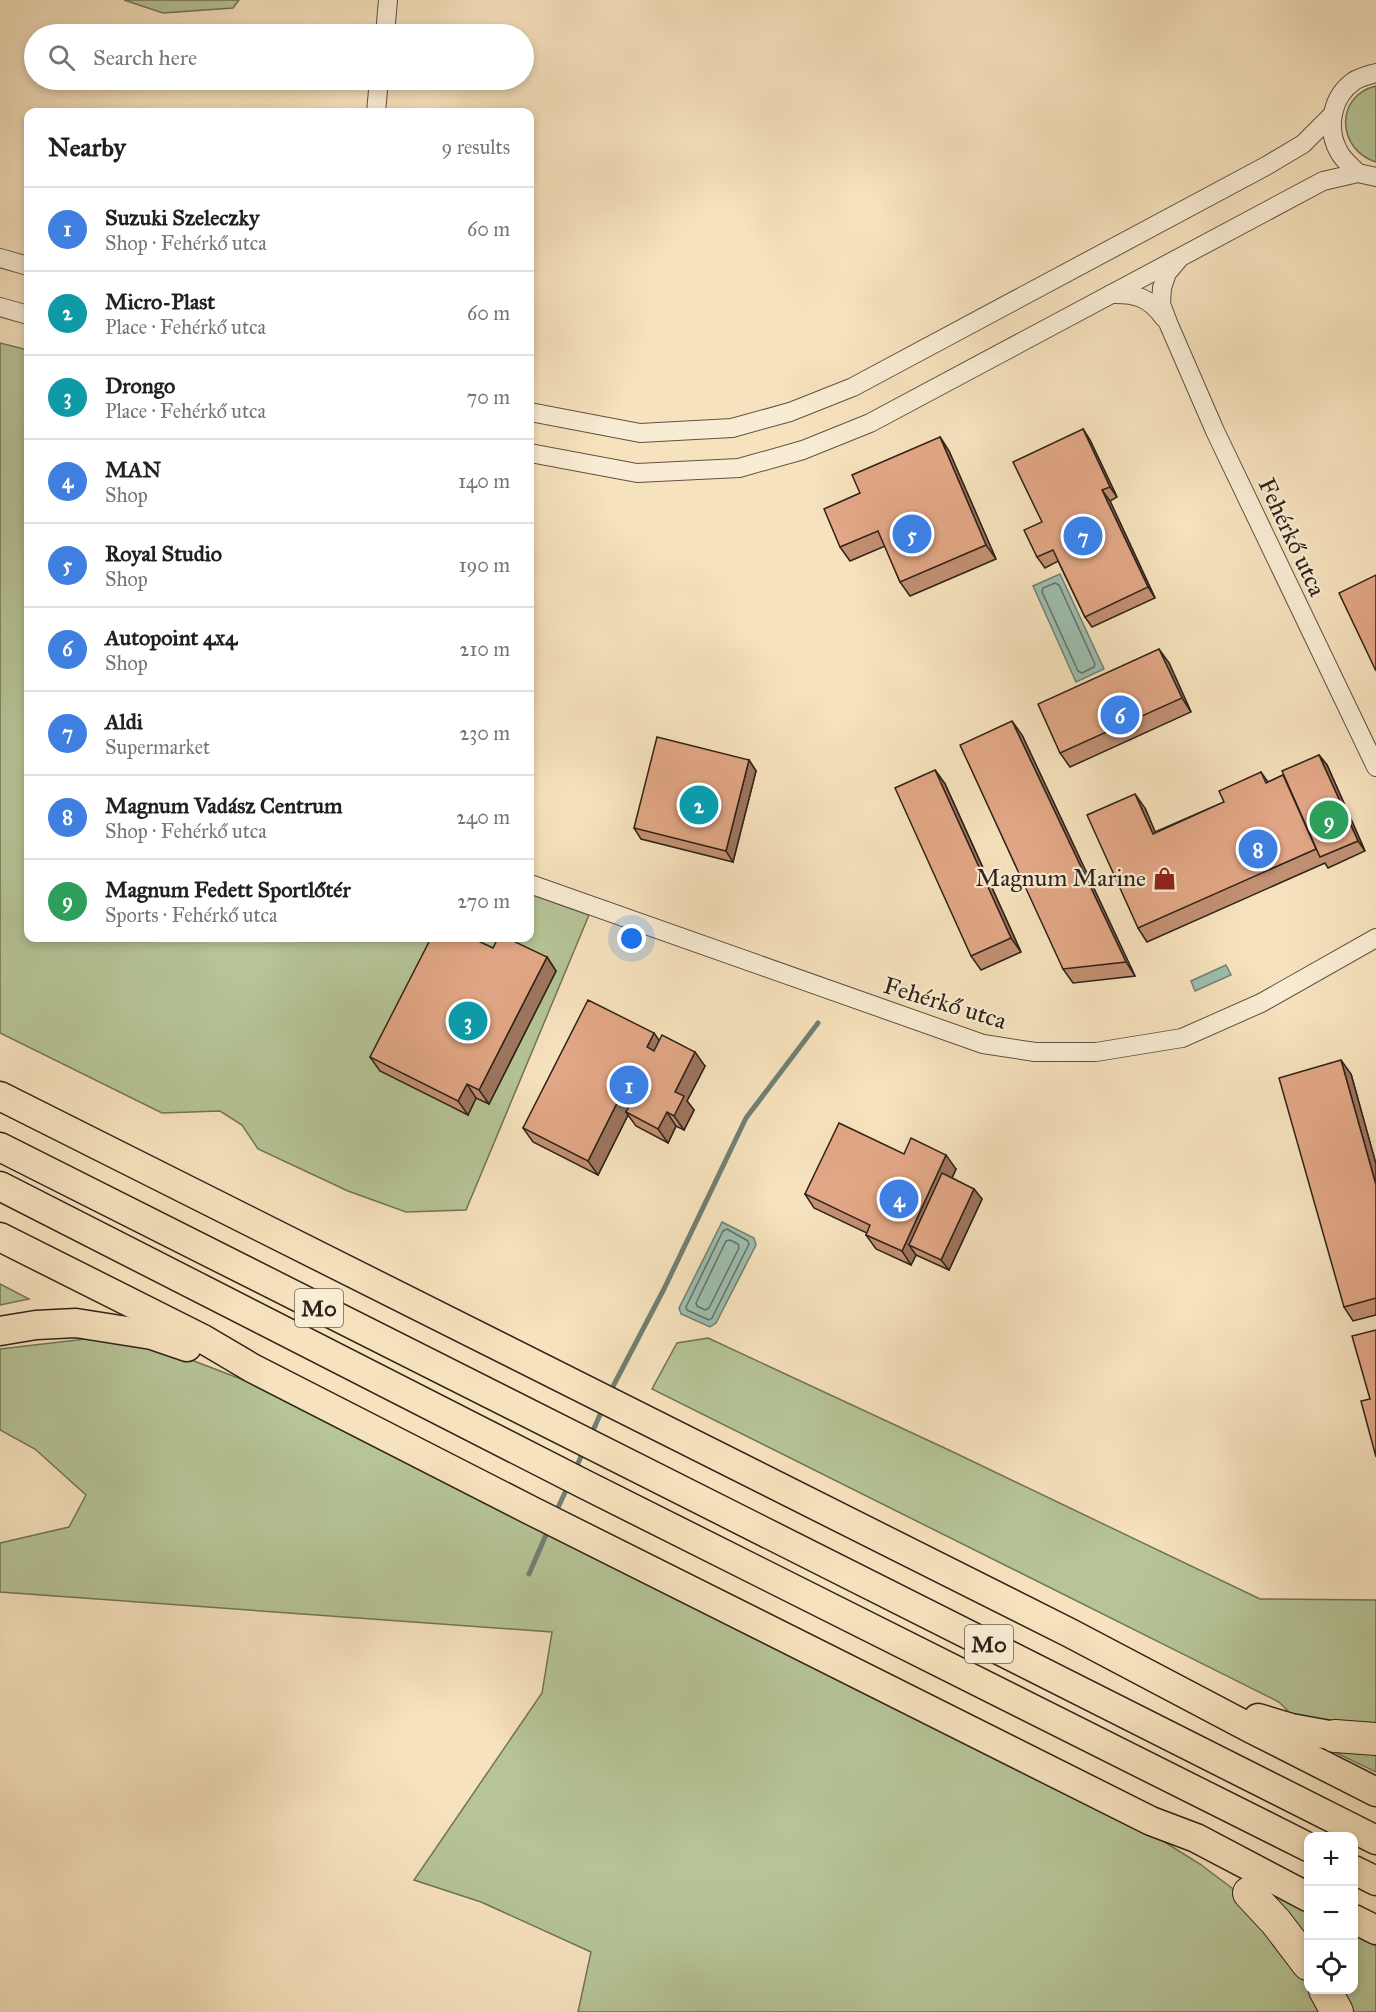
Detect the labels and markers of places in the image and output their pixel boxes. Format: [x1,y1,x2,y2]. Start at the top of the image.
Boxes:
pin: 5 [892,512,932,556]
pin: 7 [1064,514,1102,558]
pin: 6 [1100,692,1140,738]
pin: 2 [680,782,718,828]
pin: 9 [1310,798,1348,842]
pin: 8 [1238,826,1278,872]
place label: Magnum Marine [976,863,1146,893]
shop icon: Magnum Marine [1151,865,1177,891]
pin: 3 [448,998,488,1044]
pin: 1 [610,1062,648,1108]
pin: 4 [880,1176,918,1222]

